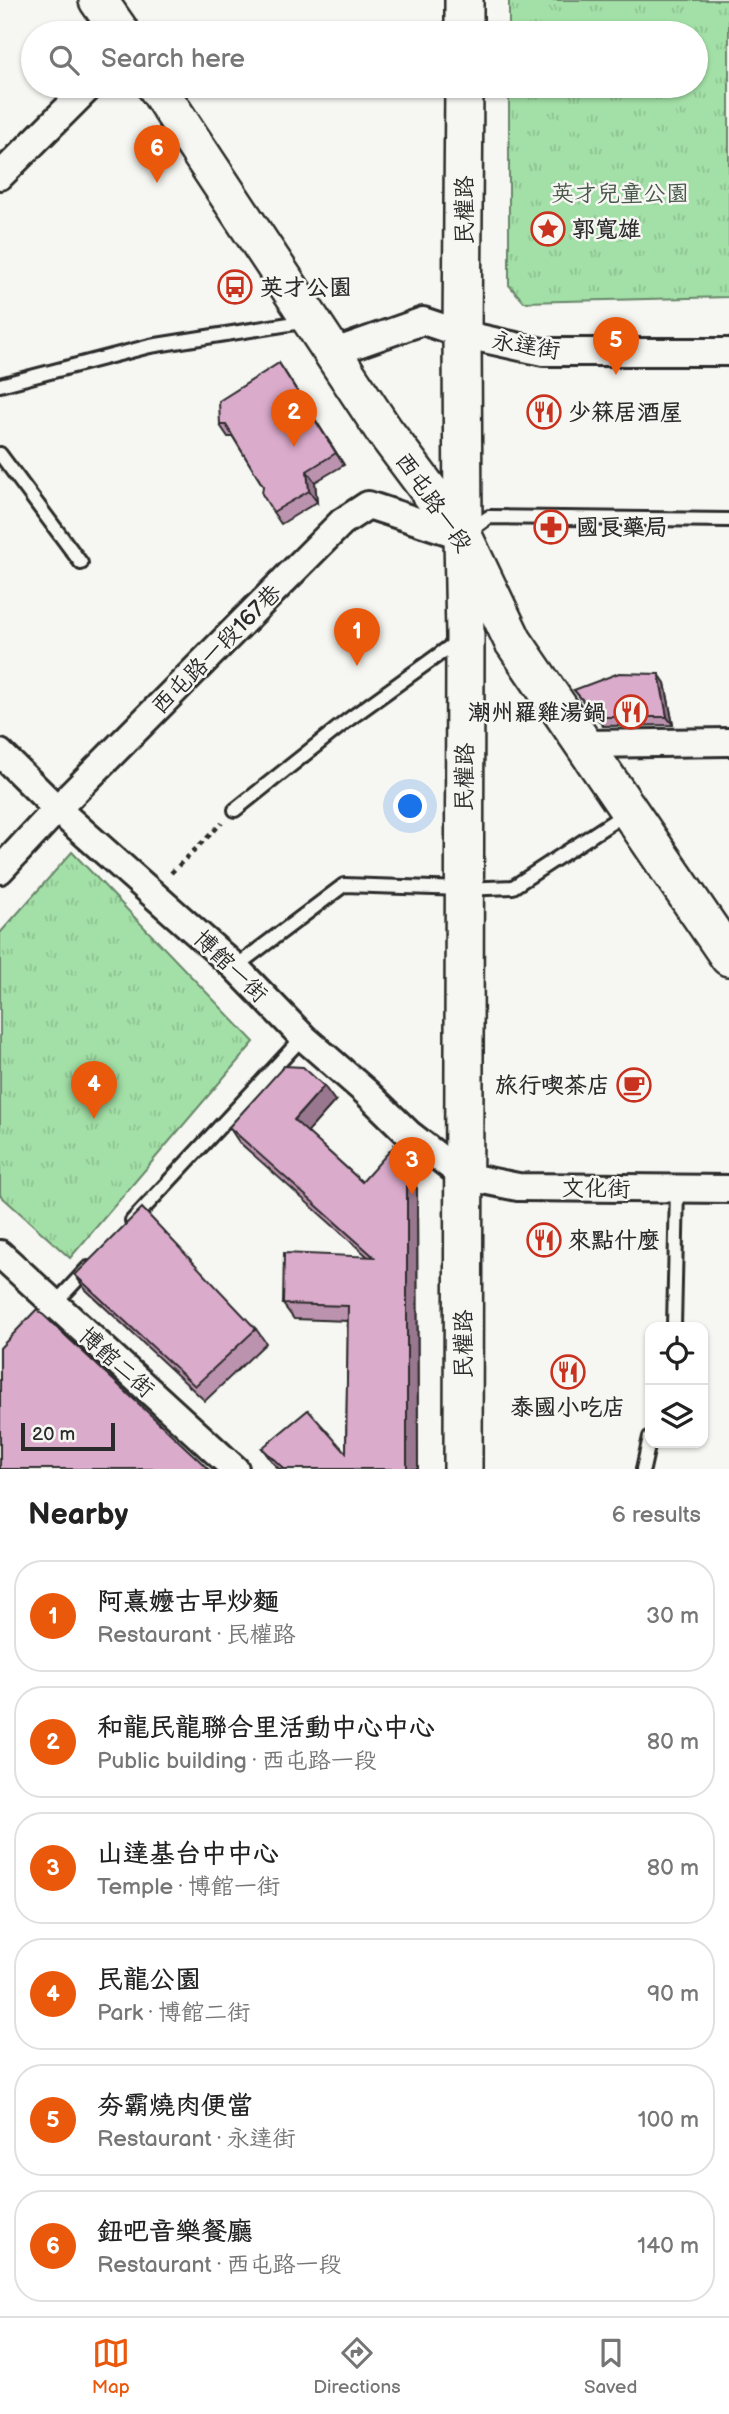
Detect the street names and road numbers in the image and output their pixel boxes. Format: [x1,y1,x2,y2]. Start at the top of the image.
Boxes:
street label: 民權路 [451,176,479,245]
street label: 永達街 [490,327,562,365]
street label: 西屯路一段 [389,447,478,558]
street label: 西屯路一段167巷 [146,578,288,721]
street label: 民權路 [450,742,480,812]
street label: 博館一街 [187,925,273,1009]
street label: 文化街 [561,1174,631,1204]
street label: 民權路 [450,1310,478,1379]
street label: 博館二街 [73,1322,160,1404]

